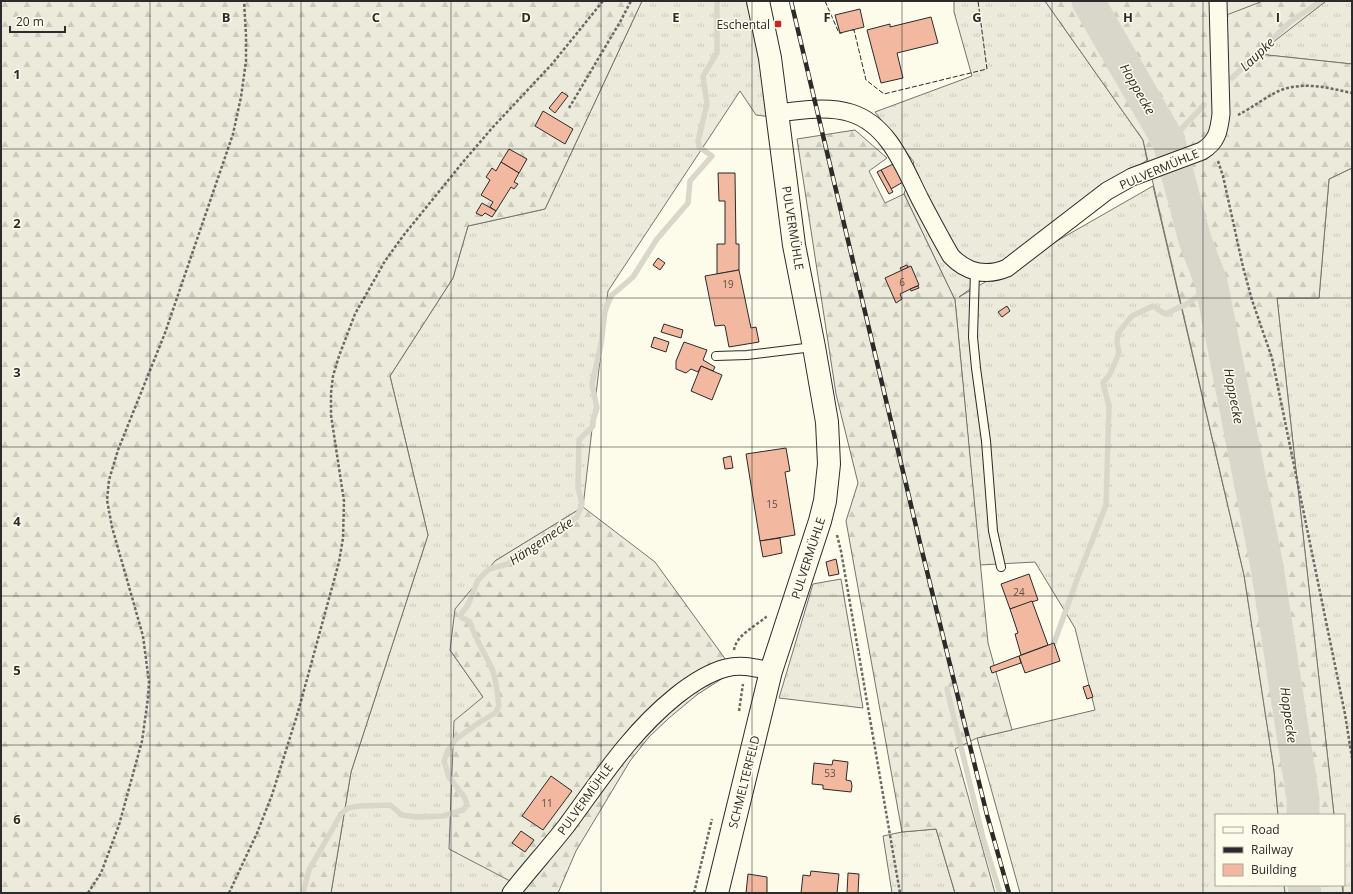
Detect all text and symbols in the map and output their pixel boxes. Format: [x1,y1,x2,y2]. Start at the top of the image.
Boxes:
scale bar [10,8,65,34]
text: B [222,8,231,26]
text: C [372,8,380,26]
text: D [521,8,531,26]
text: E [672,8,680,26]
text: F [823,8,831,26]
text: G [972,8,982,26]
text: H [1123,8,1133,26]
text: I [1276,8,1280,26]
text: 20 m [16,13,44,30]
place label: Eschental [716,16,770,33]
marker: Eschental [773,19,783,29]
water label: Laupke [1236,33,1279,75]
water label: Hoppecke [1116,60,1160,118]
text: 1 [13,65,21,83]
street label: PULVERMÜHLE [1117,145,1201,193]
street label: PULVERMÜHLE [778,185,808,271]
text: 2 [13,214,21,232]
house number: 6 [899,275,905,289]
house number: 19 [722,277,734,291]
text: 3 [13,363,21,381]
water label: Hoppecke [1220,367,1248,426]
house number: 15 [766,497,778,511]
text: 4 [13,512,21,530]
water label: Hängemecke [506,513,577,569]
street label: PULVERMÜHLE [787,515,829,601]
house number: 24 [1013,585,1025,599]
text: 5 [13,661,21,679]
water label: Hoppecke [1276,686,1302,745]
street label: SCHMELTERFELD [724,734,764,830]
street label: PULVERMÜHLE [553,760,617,838]
house number: 53 [824,766,836,780]
house number: 11 [541,796,553,810]
text: 6 [13,810,21,828]
legend [1215,814,1345,886]
text: Road [1251,821,1280,838]
text: Railway [1251,841,1294,858]
text: Building [1251,861,1297,878]

